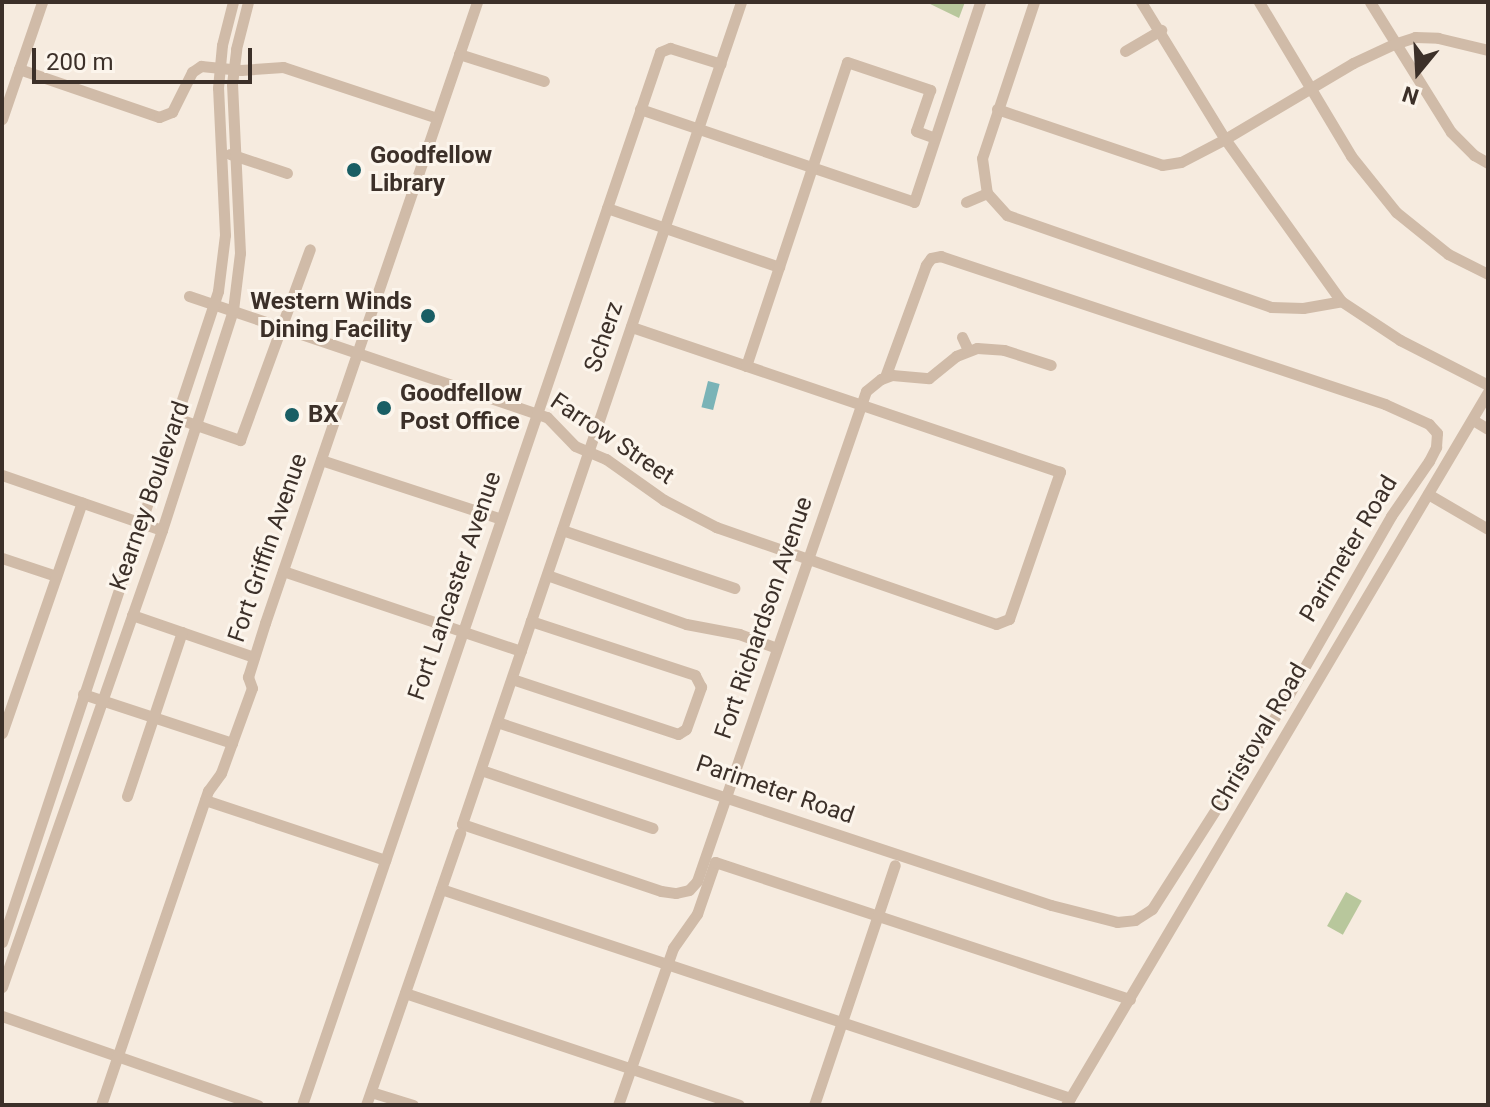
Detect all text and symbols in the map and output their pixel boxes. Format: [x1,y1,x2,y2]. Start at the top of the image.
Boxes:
scale bar [36,32,256,82]
north arrow [1378,32,1458,112]
text: 200 m [46,48,113,76]
text: N [1399,81,1422,110]
place label: Goodfellow Library [370,142,492,198]
marker: Goodfellow Library [345,161,363,179]
place label: Western Winds Dining Facility [250,288,412,344]
street label: Scherz [579,298,629,376]
marker: Western Winds Dining Facility [419,307,437,325]
place label: Goodfellow Post Office [400,380,522,436]
street label: Farrow Street [545,387,679,491]
street label: Kearney Boulevard [104,398,196,594]
marker: Goodfellow Post Office [375,399,393,417]
place label: BX [308,401,339,429]
marker: BX [283,406,301,424]
street label: Fort Griffin Avenue [222,450,314,646]
street label: Fort Lancaster Avenue [402,468,508,704]
street label: Parimeter Road [1294,471,1404,627]
street label: Fort Richardson Avenue [709,493,819,743]
street label: Christoval Road [1205,658,1313,818]
street label: Parimeter Road [692,749,858,831]

